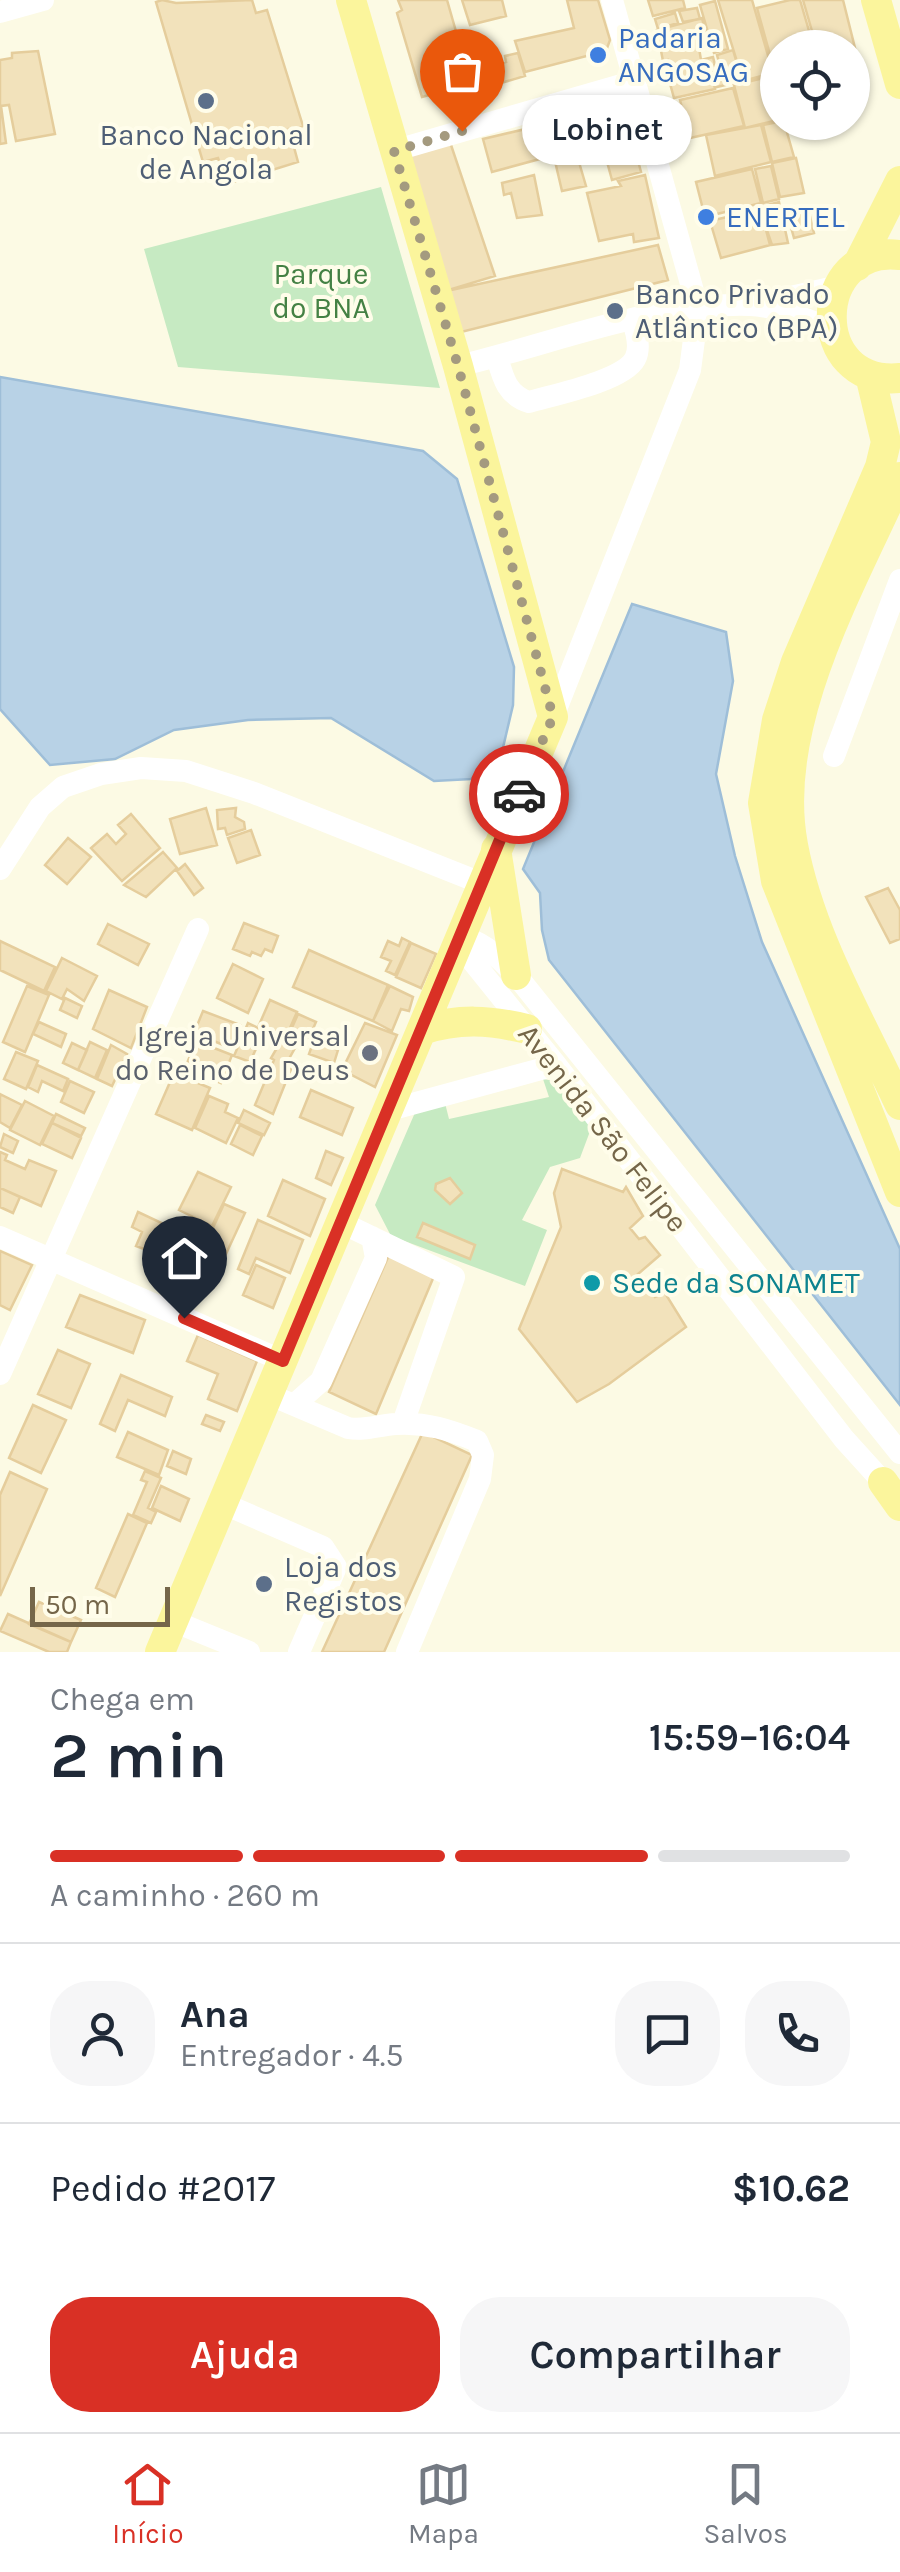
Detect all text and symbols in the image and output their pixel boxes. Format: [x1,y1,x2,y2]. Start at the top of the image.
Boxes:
place label: Padaria ANGOSAG [618,20,749,90]
pin [420,29,505,132]
map controls [760,30,870,140]
button: locate [760,30,870,140]
icon: bag [435,44,490,99]
marker: Padaria ANGOSAG [587,44,609,66]
marker: Banco Nacional de Angola [195,90,217,112]
callout: Lobinet [522,96,692,166]
text: Lobinet [551,111,663,148]
place label: Banco Nacional de Angola [99,117,313,187]
place label: ENERTEL [726,199,845,235]
marker: ENERTEL [695,206,717,228]
park label: Parque do BNA [272,256,370,326]
place label: Banco Privado Atlântico (BPA) [635,276,838,346]
marker: Banco Privado Atlântico (BPA) [604,300,626,322]
courier [469,744,569,844]
icon: car [492,767,547,822]
street label: Avenida São Felipe [511,1017,695,1239]
place label: Igreja Universal do Reino de Deus [115,1018,350,1088]
marker: Igreja Universal do Reino de Deus [359,1042,381,1064]
pin [142,1216,227,1319]
icon: home [157,1231,212,1286]
place label: Sede da SONAMET [612,1265,860,1301]
marker: Sede da SONAMET [581,1272,603,1294]
place label: Loja dos Registos [284,1549,403,1619]
marker: Loja dos Registos [253,1573,275,1595]
scale bar [30,1582,170,1626]
text: 50 m [45,1588,110,1621]
text: Chega em [50,1681,195,1718]
text: 15:59–16:04 [649,1715,850,1760]
text: 2 min [50,1717,227,1793]
text: A caminho · 260 m [50,1877,320,1914]
button: person [50,1981,155,2086]
button: chat [615,1981,720,2086]
button: phone [745,1981,850,2086]
text: Ana [180,1992,250,2037]
text: Entregador · 4.5 [180,2037,404,2074]
text: Pedido #2017 [50,2166,275,2211]
text: $10.62 [732,2166,850,2211]
button: Ajuda [50,2297,440,2412]
button: Compartilhar [460,2297,850,2412]
tab: Início [112,2457,183,2550]
tab: Mapa [408,2457,479,2550]
tab: Salvos [703,2457,788,2550]

